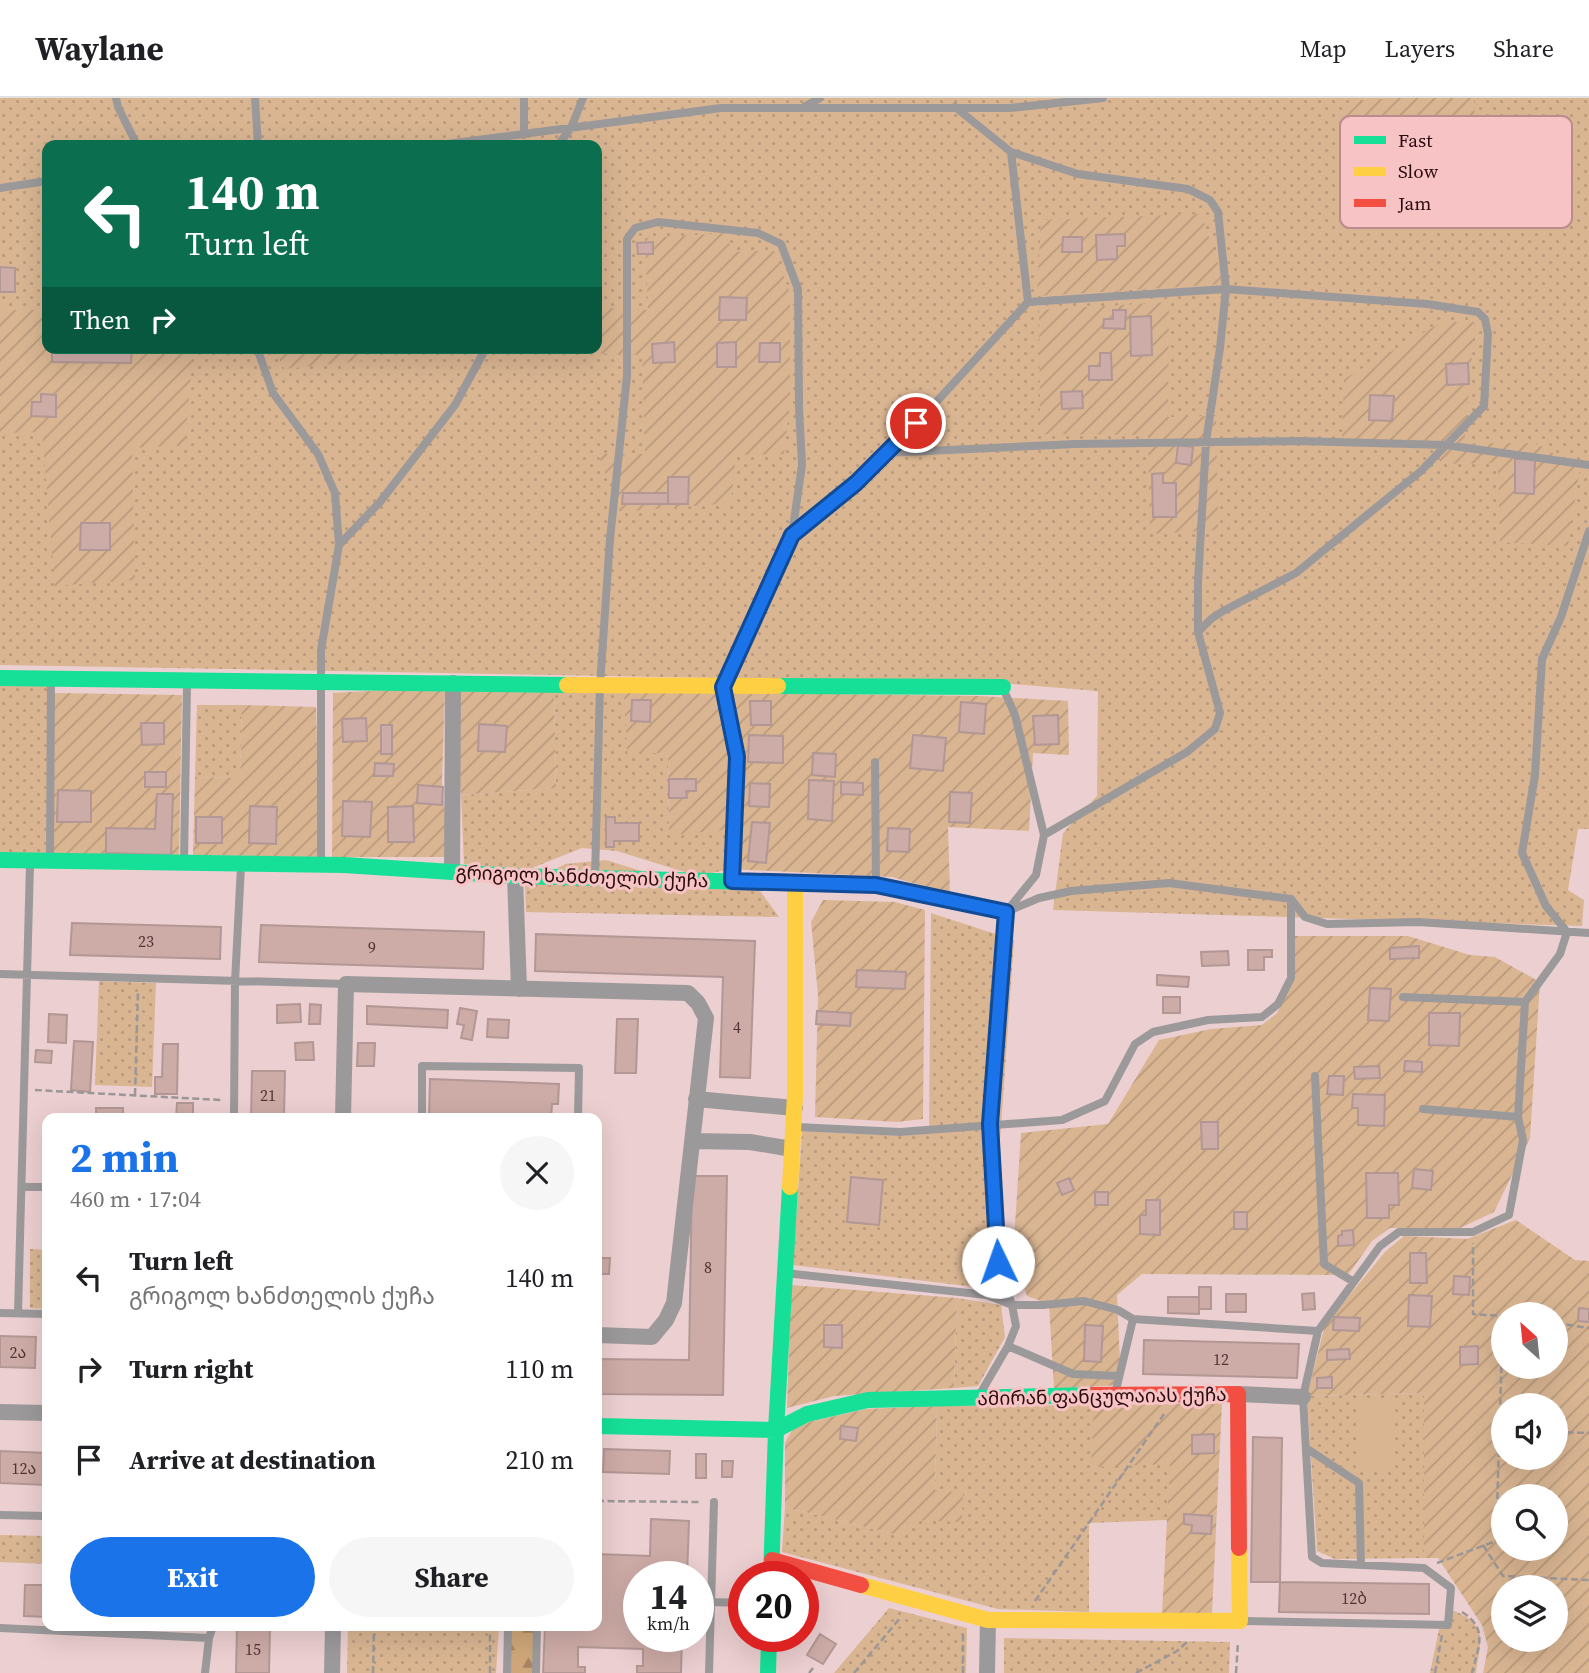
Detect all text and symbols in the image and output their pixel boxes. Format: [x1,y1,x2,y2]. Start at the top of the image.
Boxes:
text: Waylane [35,26,164,71]
text: Map [1300,32,1347,65]
text: Layers [1385,32,1455,65]
text: Share [1493,32,1554,65]
legend [1340,116,1572,228]
text: Fast [1398,127,1433,153]
text: 140 m [185,158,320,225]
text: Slow [1398,158,1439,184]
icon: left [70,168,161,259]
text: Jam [1397,190,1431,216]
text: Turn left [185,222,309,266]
icon: right [144,301,182,339]
text: Then [70,302,130,338]
pin [886,393,946,453]
icon: arrive [897,404,935,442]
street label: გრიგოლ ხანძთელის ქუჩა [455,859,709,893]
house number: 23 [138,930,154,952]
house number: 9 [368,936,376,958]
house number: 4 [733,1016,741,1038]
house number: 21 [260,1084,276,1106]
text: 2 min [70,1128,179,1186]
button: close [500,1136,574,1210]
text: 460 m · 17:04 [70,1183,201,1215]
position arrow [961,1225,1035,1299]
text: Turn left [129,1243,233,1279]
house number: 8 [704,1256,712,1278]
icon: left [70,1259,108,1297]
text: 140 m [506,1260,574,1296]
text: გრიგოლ ხანძთელის ქუჩა [129,1280,435,1312]
north arrow [1491,1302,1568,1379]
map controls [1491,1302,1568,1652]
house number: 2ა [10,1341,26,1363]
house number: 12 [1213,1348,1229,1370]
icon: right [70,1350,108,1388]
text: Turn right [129,1351,253,1387]
text: 110 m [506,1351,574,1387]
street label: ამირან ფანცულაიას ქუჩა [977,1381,1227,1411]
button: sound [1491,1393,1568,1470]
icon: arrive [70,1441,108,1479]
text: Arrive at destination [129,1442,376,1478]
text: 210 m [506,1442,574,1478]
house number: 12ა [12,1457,36,1479]
button: search [1491,1484,1568,1561]
button: Exit [70,1537,315,1617]
button: Share [329,1537,574,1617]
speed limit sign: 20 [728,1561,819,1652]
text: 14 [650,1573,687,1621]
button: layers [1491,1575,1568,1652]
house number: 12ბ [1341,1587,1367,1609]
text: km/h [647,1611,690,1636]
house number: 15 [245,1638,261,1660]

